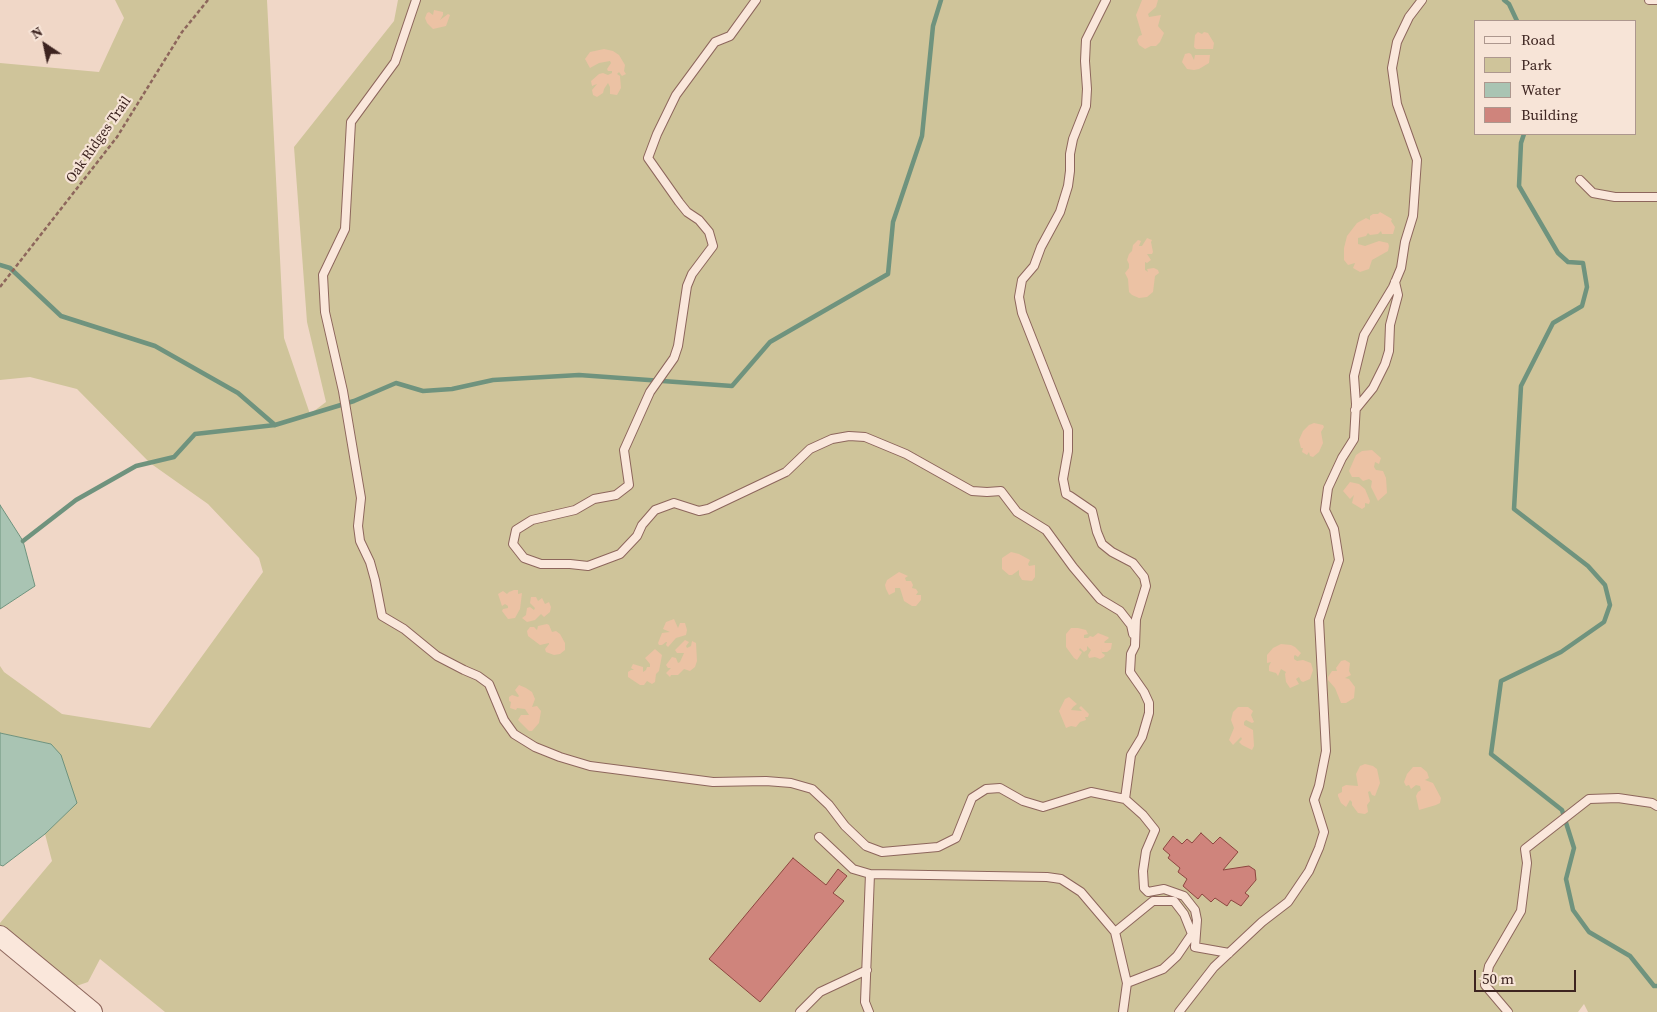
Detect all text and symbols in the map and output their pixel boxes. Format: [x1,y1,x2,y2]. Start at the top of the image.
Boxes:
north arrow [20,20,70,70]
legend [1474,20,1637,135]
text: N [27,21,46,44]
text: Road [1521,29,1555,50]
text: Park [1521,54,1552,75]
text: Water [1521,79,1561,100]
street label: Oak Ridges Trail [63,93,135,187]
text: Building [1521,104,1578,125]
scale bar [1477,960,1580,992]
text: 50 m [1482,968,1514,989]

